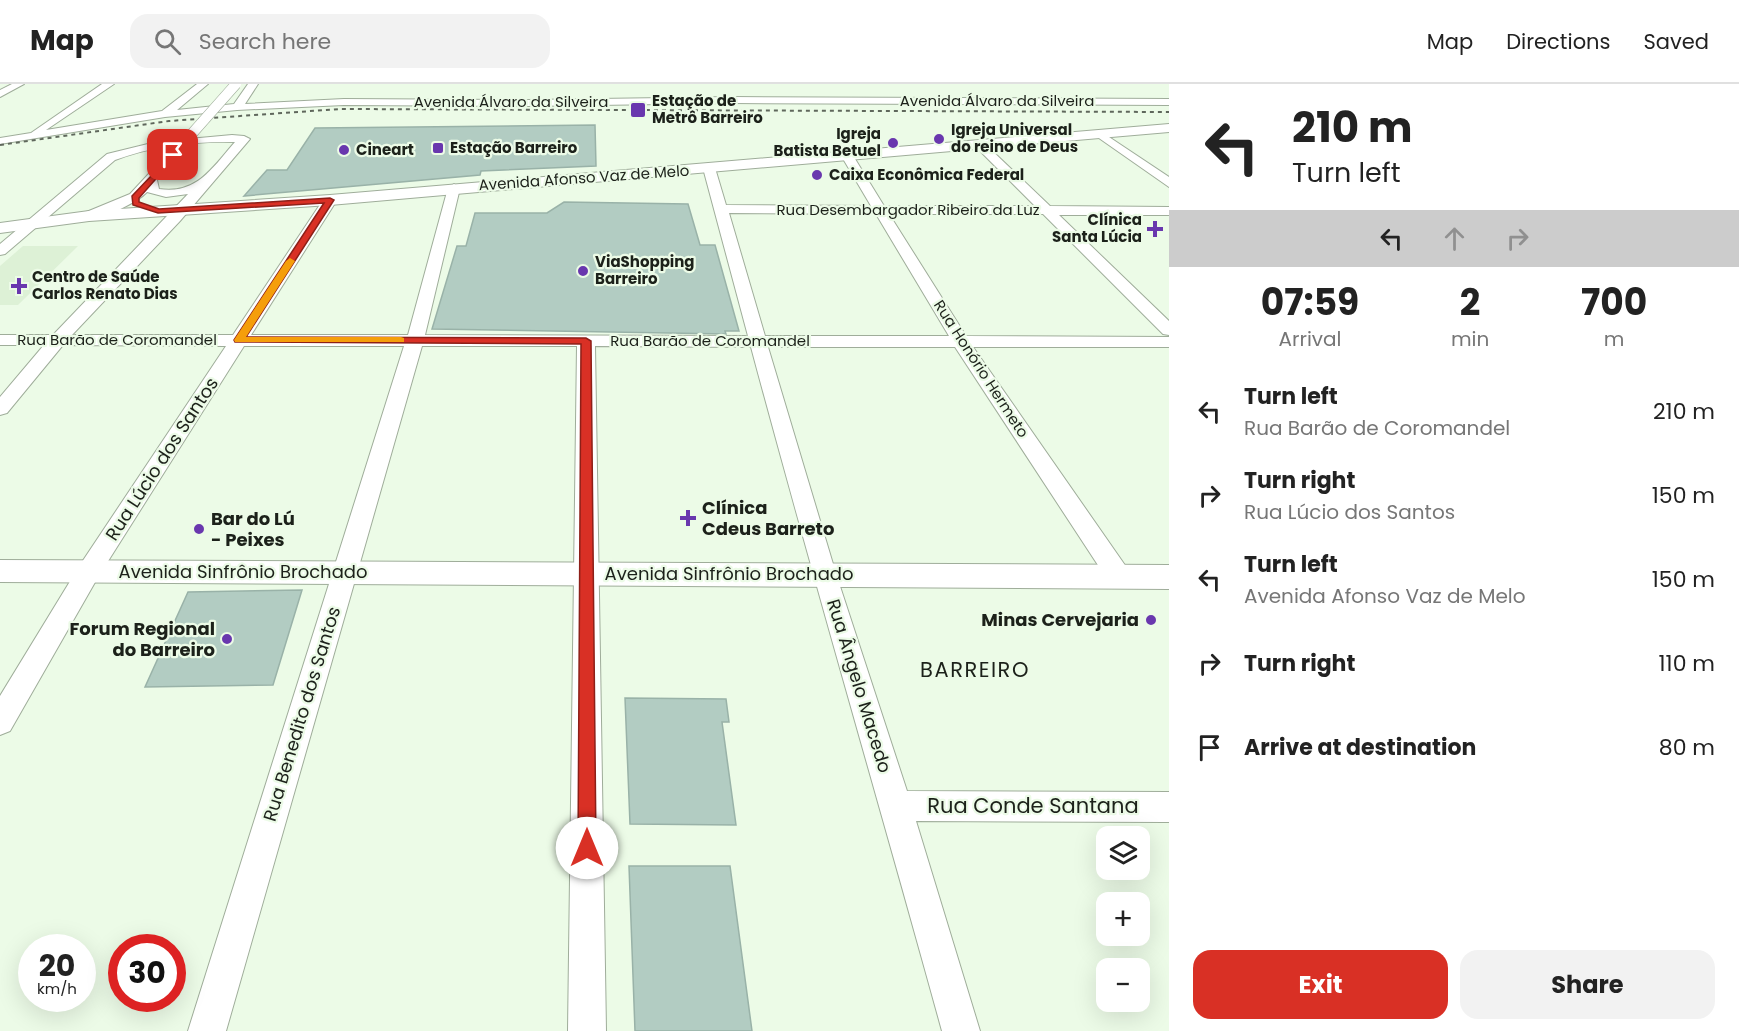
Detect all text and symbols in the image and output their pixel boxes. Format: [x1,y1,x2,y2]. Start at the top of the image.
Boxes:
search box [130,14,550,68]
text: Map [30,21,94,60]
icon: search [151,25,184,58]
text: Search here [199,26,331,57]
text: Map [1427,27,1473,56]
text: Directions [1506,27,1610,56]
text: Saved [1643,27,1709,56]
place label: Estação de Metrô Barreiro [652,90,763,128]
street label: Avenida Álvaro da Silveira [900,90,1094,111]
street label: Avenida Álvaro da Silveira [414,91,608,112]
text: 210 m [1292,98,1413,157]
marker: Estação de Metrô Barreiro [629,101,647,119]
icon: left [1193,108,1271,186]
place label: Igreja Universal do reino de Deus [951,119,1078,157]
place label: Igreja Batista Betuel [774,123,881,161]
pin [147,129,198,180]
marker: Igreja Universal do reino de Deus [932,132,946,146]
marker: Igreja Batista Betuel [886,136,900,150]
place label: Estação Barreiro [450,137,578,158]
icon: arrive [156,138,189,171]
place label: Cineart [356,139,414,160]
marker: Estação Barreiro [431,141,445,155]
marker: Cineart [337,143,351,157]
text: Turn left [1292,154,1401,191]
street label: Avenida Afonso Vaz de Melo [478,160,690,195]
place label: Caixa Econômica Federal [829,164,1024,185]
marker: Caixa Econômica Federal [810,168,824,182]
street label: Rua Desembargador Ribeiro da Luz [776,199,1040,220]
place label: Clínica Santa Lúcia [1052,209,1142,247]
marker: Clínica Santa Lúcia [1146,220,1164,238]
icon: left [1375,222,1408,255]
icon: ahead [1438,222,1471,255]
icon: right [1501,222,1534,255]
place label: ViaShopping Barreiro [595,251,695,289]
marker: ViaShopping Barreiro [576,264,590,278]
place label: Centro de Saúde Carlos Renato Dias [32,266,178,304]
marker: Centro de Saúde Carlos Renato Dias [10,277,28,295]
text: 07:59 [1261,277,1359,328]
text: 2 [1460,277,1480,328]
text: 700 [1581,277,1647,328]
street label: Rua Honório Hermeto [929,296,1034,442]
text: Arrival [1278,325,1341,353]
text: min [1451,325,1489,353]
text: m [1604,325,1624,353]
street label: Rua Barão de Coromandel [17,329,217,350]
street label: Rua Barão de Coromandel [610,330,810,351]
street label: Rua Lúcio dos Santos [99,372,224,545]
text: Turn left [1244,381,1338,412]
icon: left [1193,395,1226,428]
text: 210 m [1653,396,1715,427]
text: Rua Barão de Coromandel [1244,414,1510,442]
text: Turn right [1244,465,1355,496]
icon: right [1193,479,1226,512]
text: 150 m [1652,480,1715,511]
place label: Clínica Cdeus Barreto [702,495,834,541]
text: Rua Lúcio dos Santos [1244,498,1455,526]
place label: Bar do Lú - Peixes [211,506,295,552]
marker: Clínica Cdeus Barreto [679,509,697,527]
marker: Bar do Lú - Peixes [192,522,206,536]
text: Turn left [1244,549,1338,580]
street label: Avenida Sinfrônio Brochado [119,559,368,584]
street label: Avenida Sinfrônio Brochado [605,561,854,586]
icon: left [1193,563,1226,596]
text: 150 m [1652,564,1715,595]
text: Avenida Afonso Vaz de Melo [1244,582,1526,610]
street label: Rua Ângelo Macedo [821,596,898,776]
street label: Rua Benedito dos Santos [257,603,346,824]
place label: Minas Cervejaria [981,607,1139,632]
marker: Minas Cervejaria [1144,613,1158,627]
place label: Forum Regional do Barreiro [69,616,215,662]
marker: Forum Regional do Barreiro [220,632,234,646]
icon: right [1193,647,1226,680]
text: Turn right [1244,648,1355,679]
text: 110 m [1659,648,1715,679]
district label: BARREIRO [920,655,1030,684]
icon: arrive [1193,731,1226,764]
text: Arrive at destination [1244,732,1476,763]
text: 80 m [1659,732,1715,763]
street label: Rua Conde Santana [927,791,1139,820]
position arrow [555,816,619,880]
map controls [1096,826,1150,1012]
button: layers [1096,826,1150,880]
button: + [1096,892,1150,946]
speed limit sign: 30 [108,934,186,1012]
text: 20 [39,944,75,987]
button: Exit [1193,950,1448,1019]
button: Share [1460,950,1715,1019]
button: − [1096,958,1150,1012]
text: km/h [37,978,77,999]

